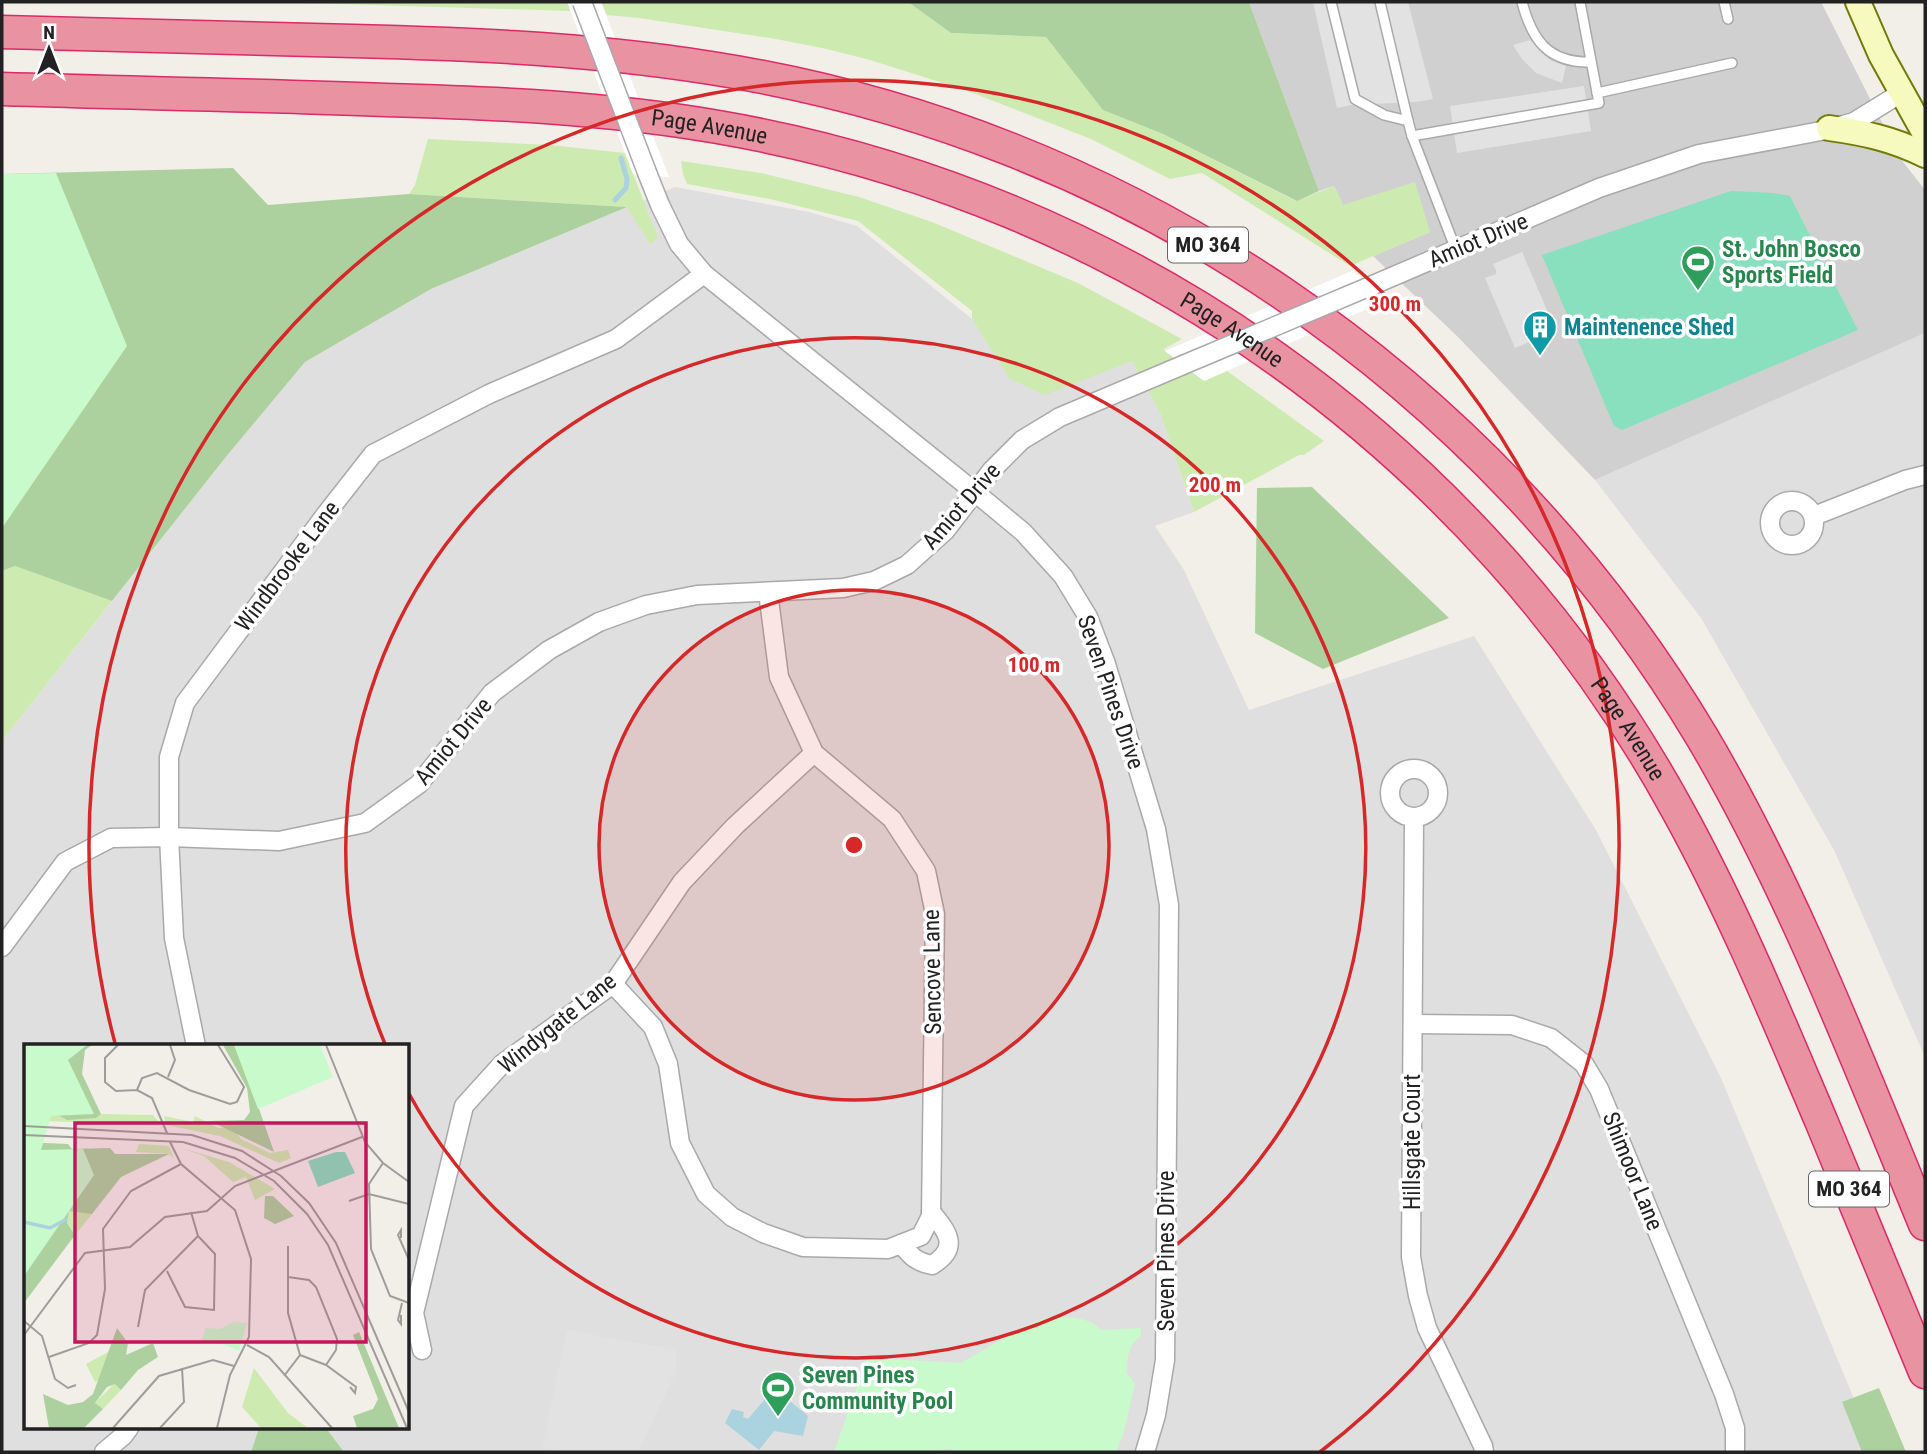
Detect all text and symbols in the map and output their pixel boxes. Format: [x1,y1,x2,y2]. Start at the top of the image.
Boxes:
north arrow [14,14,84,84]
text: N [43,21,55,44]
street label: Page Avenue [650,104,770,150]
street label: Amiot Drive [1424,207,1532,273]
road number: MO 364 [1168,228,1248,262]
place label: St. John Bosco Sports Field [1722,236,1861,289]
sports icon: St. John Bosco Sports Field [1679,243,1717,292]
street label: Page Avenue [1175,287,1288,373]
text: 300 m [1369,292,1421,316]
building icon: Maintenence Shed [1521,308,1559,357]
place label: Maintenence Shed [1564,314,1734,341]
street label: Amiot Drive [917,458,1006,555]
text: 200 m [1189,473,1241,497]
street label: Windbrooke Lane [229,496,345,637]
street label: Seven Pines Drive [1072,612,1150,773]
text: 100 m [1008,653,1060,677]
street label: Page Avenue [1585,672,1671,785]
street label: Amiot Drive [409,692,498,790]
centre of rings [842,833,866,857]
street label: Sencove Lane [918,909,947,1035]
street label: Windygate Lane [493,968,622,1079]
inset map [24,1044,410,1430]
street label: Hillsgate Court [1399,1074,1426,1210]
street label: Shimoor Lane [1597,1108,1668,1234]
street label: Seven Pines Drive [1153,1170,1180,1332]
road number: MO 364 [1809,1172,1889,1206]
place label: Seven Pines Community Pool [802,1362,953,1415]
sports icon: Seven Pines Community Pool [759,1369,797,1418]

